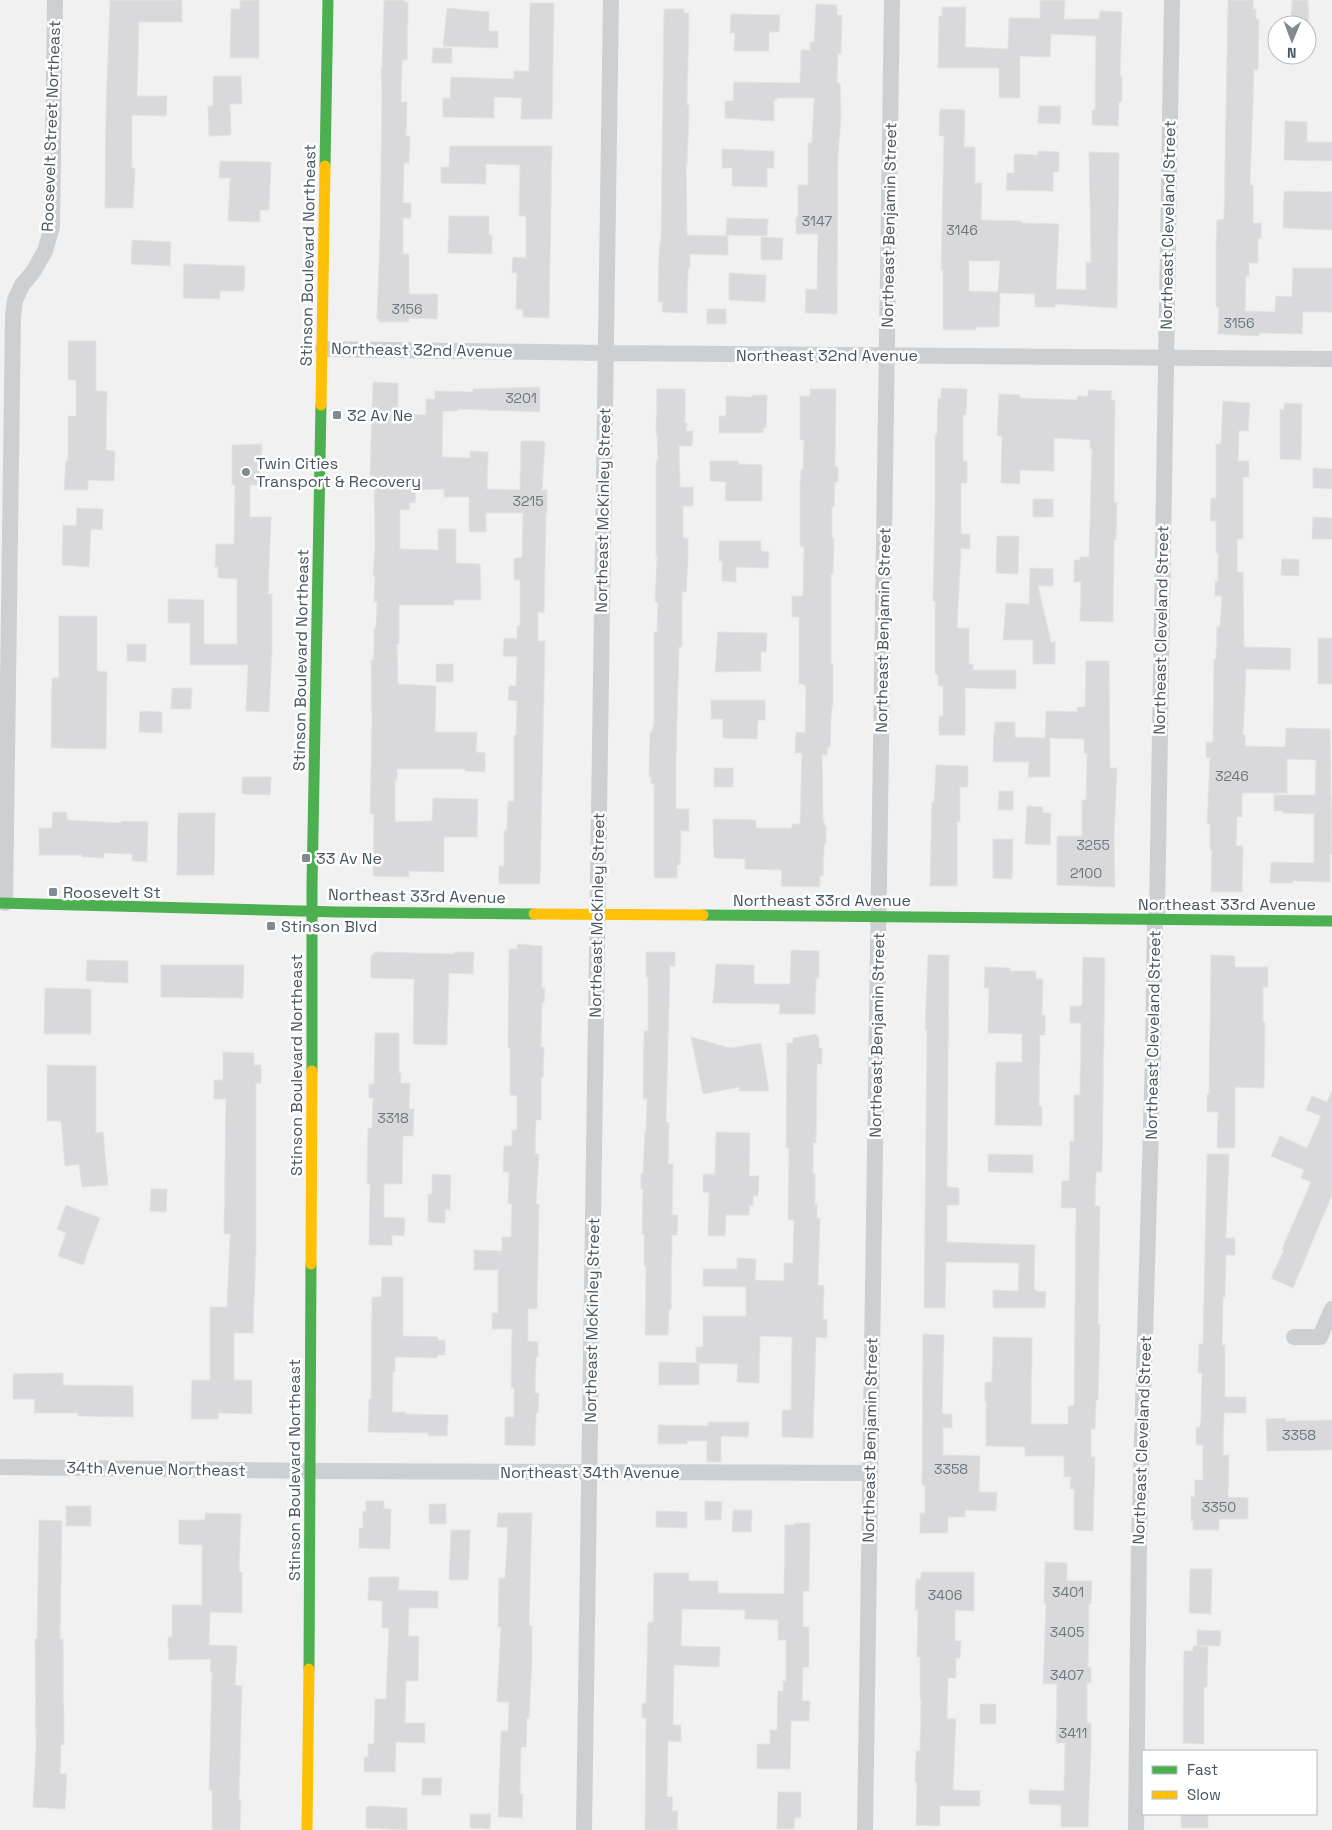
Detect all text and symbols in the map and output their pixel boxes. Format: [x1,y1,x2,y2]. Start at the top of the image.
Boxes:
north arrow [1267,15,1317,65]
street label: Roosevelt Street Northeast [37,20,65,232]
text: N [1287,44,1297,62]
street label: Northeast Cleveland Street [1156,120,1180,330]
street label: Northeast Benjamin Street [877,122,901,328]
street label: Stinson Boulevard Northeast [296,144,320,366]
house number: 3147 [802,212,832,230]
house number: 3146 [946,221,978,239]
house number: 3156 [391,300,423,318]
house number: 3156 [1223,314,1255,332]
street label: Northeast 32nd Avenue [331,338,513,362]
street label: Northeast 32nd Avenue [736,345,918,366]
house number: 3201 [505,389,537,407]
place label: 32 Av Ne [347,405,413,426]
street label: Northeast McKinley Street [591,407,615,613]
marker: 32 Av Ne [331,409,343,421]
place label: Twin Cities Transport & Recovery [256,453,421,492]
marker: Twin Cities Transport & Recovery [240,466,252,478]
house number: 3215 [512,492,544,510]
street label: Northeast Cleveland Street [1149,525,1173,735]
street label: Northeast Benjamin Street [871,527,895,733]
street label: Stinson Boulevard Northeast [289,549,313,771]
house number: 3246 [1215,767,1249,785]
street label: Northeast McKinley Street [585,812,609,1018]
house number: 3255 [1076,836,1110,854]
place label: 33 Av Ne [316,848,382,869]
marker: 33 Av Ne [300,852,312,864]
house number: 2100 [1070,864,1102,882]
place label: Roosevelt St [63,882,161,903]
street label: Northeast 33rd Avenue [328,884,506,908]
marker: Roosevelt St [47,886,59,898]
street label: Northeast 33rd Avenue [733,890,911,911]
street label: Northeast 33rd Avenue [1138,894,1316,915]
place label: Stinson Blvd [281,916,377,937]
marker: Stinson Blvd [265,920,277,932]
street label: Northeast Cleveland Street [1141,930,1165,1140]
street label: Northeast Benjamin Street [865,932,889,1138]
street label: Stinson Boulevard Northeast [286,954,307,1176]
house number: 3318 [377,1109,409,1127]
street label: Northeast McKinley Street [580,1217,604,1423]
street label: Northeast Cleveland Street [1128,1335,1156,1545]
street label: Northeast Benjamin Street [858,1337,882,1543]
street label: Stinson Boulevard Northeast [284,1359,305,1581]
house number: 3358 [1282,1426,1316,1444]
street label: 34th Avenue Northeast [66,1457,246,1481]
house number: 3358 [934,1460,968,1478]
street label: Northeast 34th Avenue [500,1462,680,1483]
house number: 3350 [1202,1498,1236,1516]
house number: 3401 [1052,1583,1084,1601]
house number: 3406 [928,1586,962,1604]
house number: 3405 [1050,1623,1084,1641]
house number: 3407 [1050,1666,1084,1684]
house number: 3411 [1059,1724,1087,1742]
legend [1142,1750,1317,1815]
text: Fast [1187,1760,1218,1779]
text: Slow [1187,1785,1221,1804]

